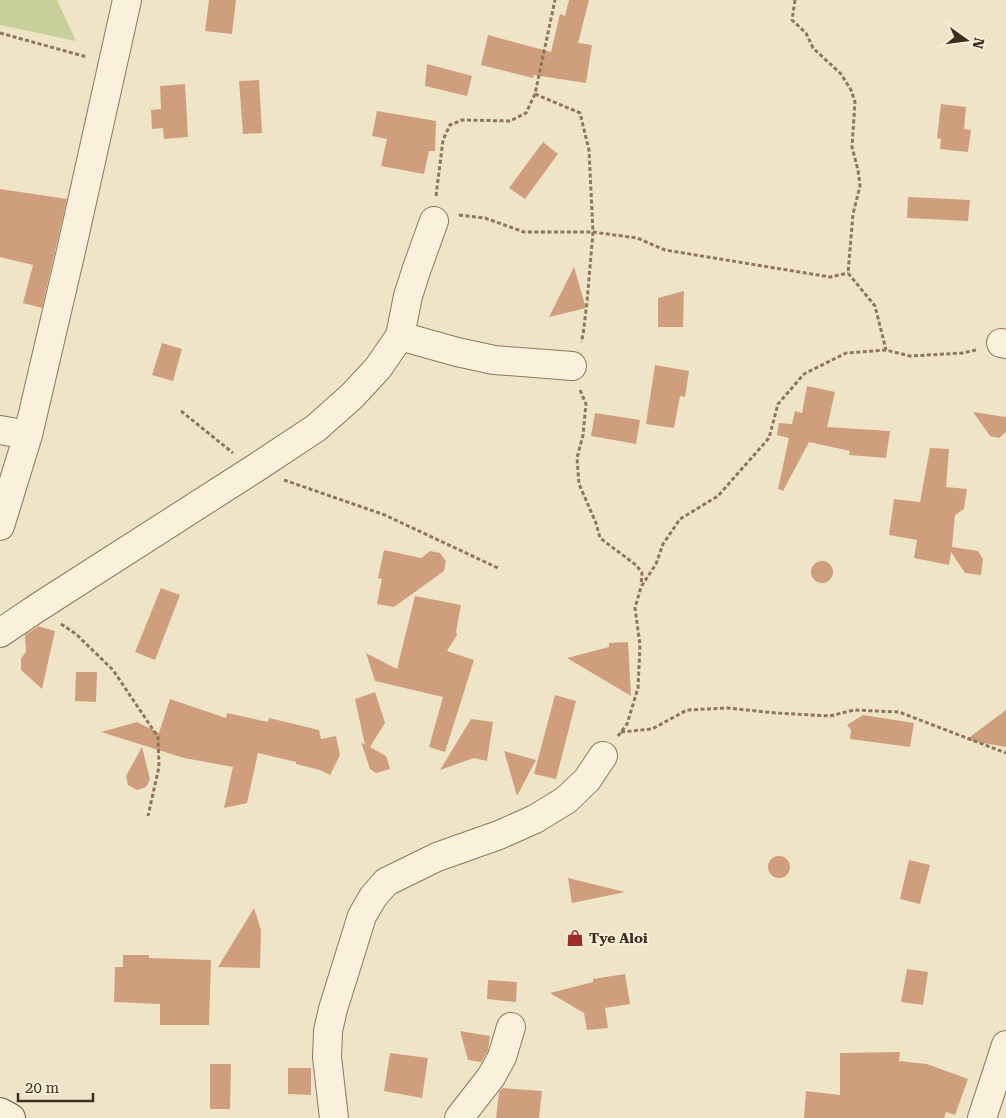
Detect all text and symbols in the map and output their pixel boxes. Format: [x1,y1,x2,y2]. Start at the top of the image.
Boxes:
north arrow [941,15,991,65]
text: N [969,36,988,51]
shop icon: Tye Aloi [565,928,585,948]
place label: Tye Aloi [589,930,648,946]
scale bar [18,1070,92,1102]
text: 20 m [25,1079,60,1097]

